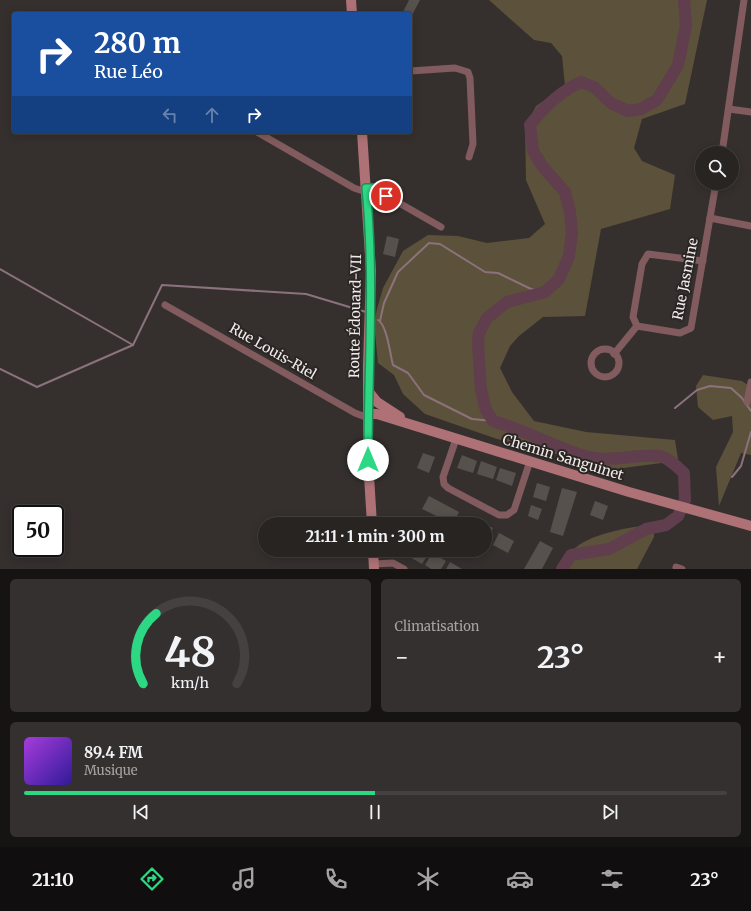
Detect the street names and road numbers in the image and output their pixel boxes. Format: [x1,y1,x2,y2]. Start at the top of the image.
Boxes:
street label: Rue Jasmine [668,237,702,321]
street label: Route Édouard-VII [345,254,365,378]
street label: Rue Louis-Riel [226,319,320,384]
street label: Chemin Sanguinet [500,430,626,484]

